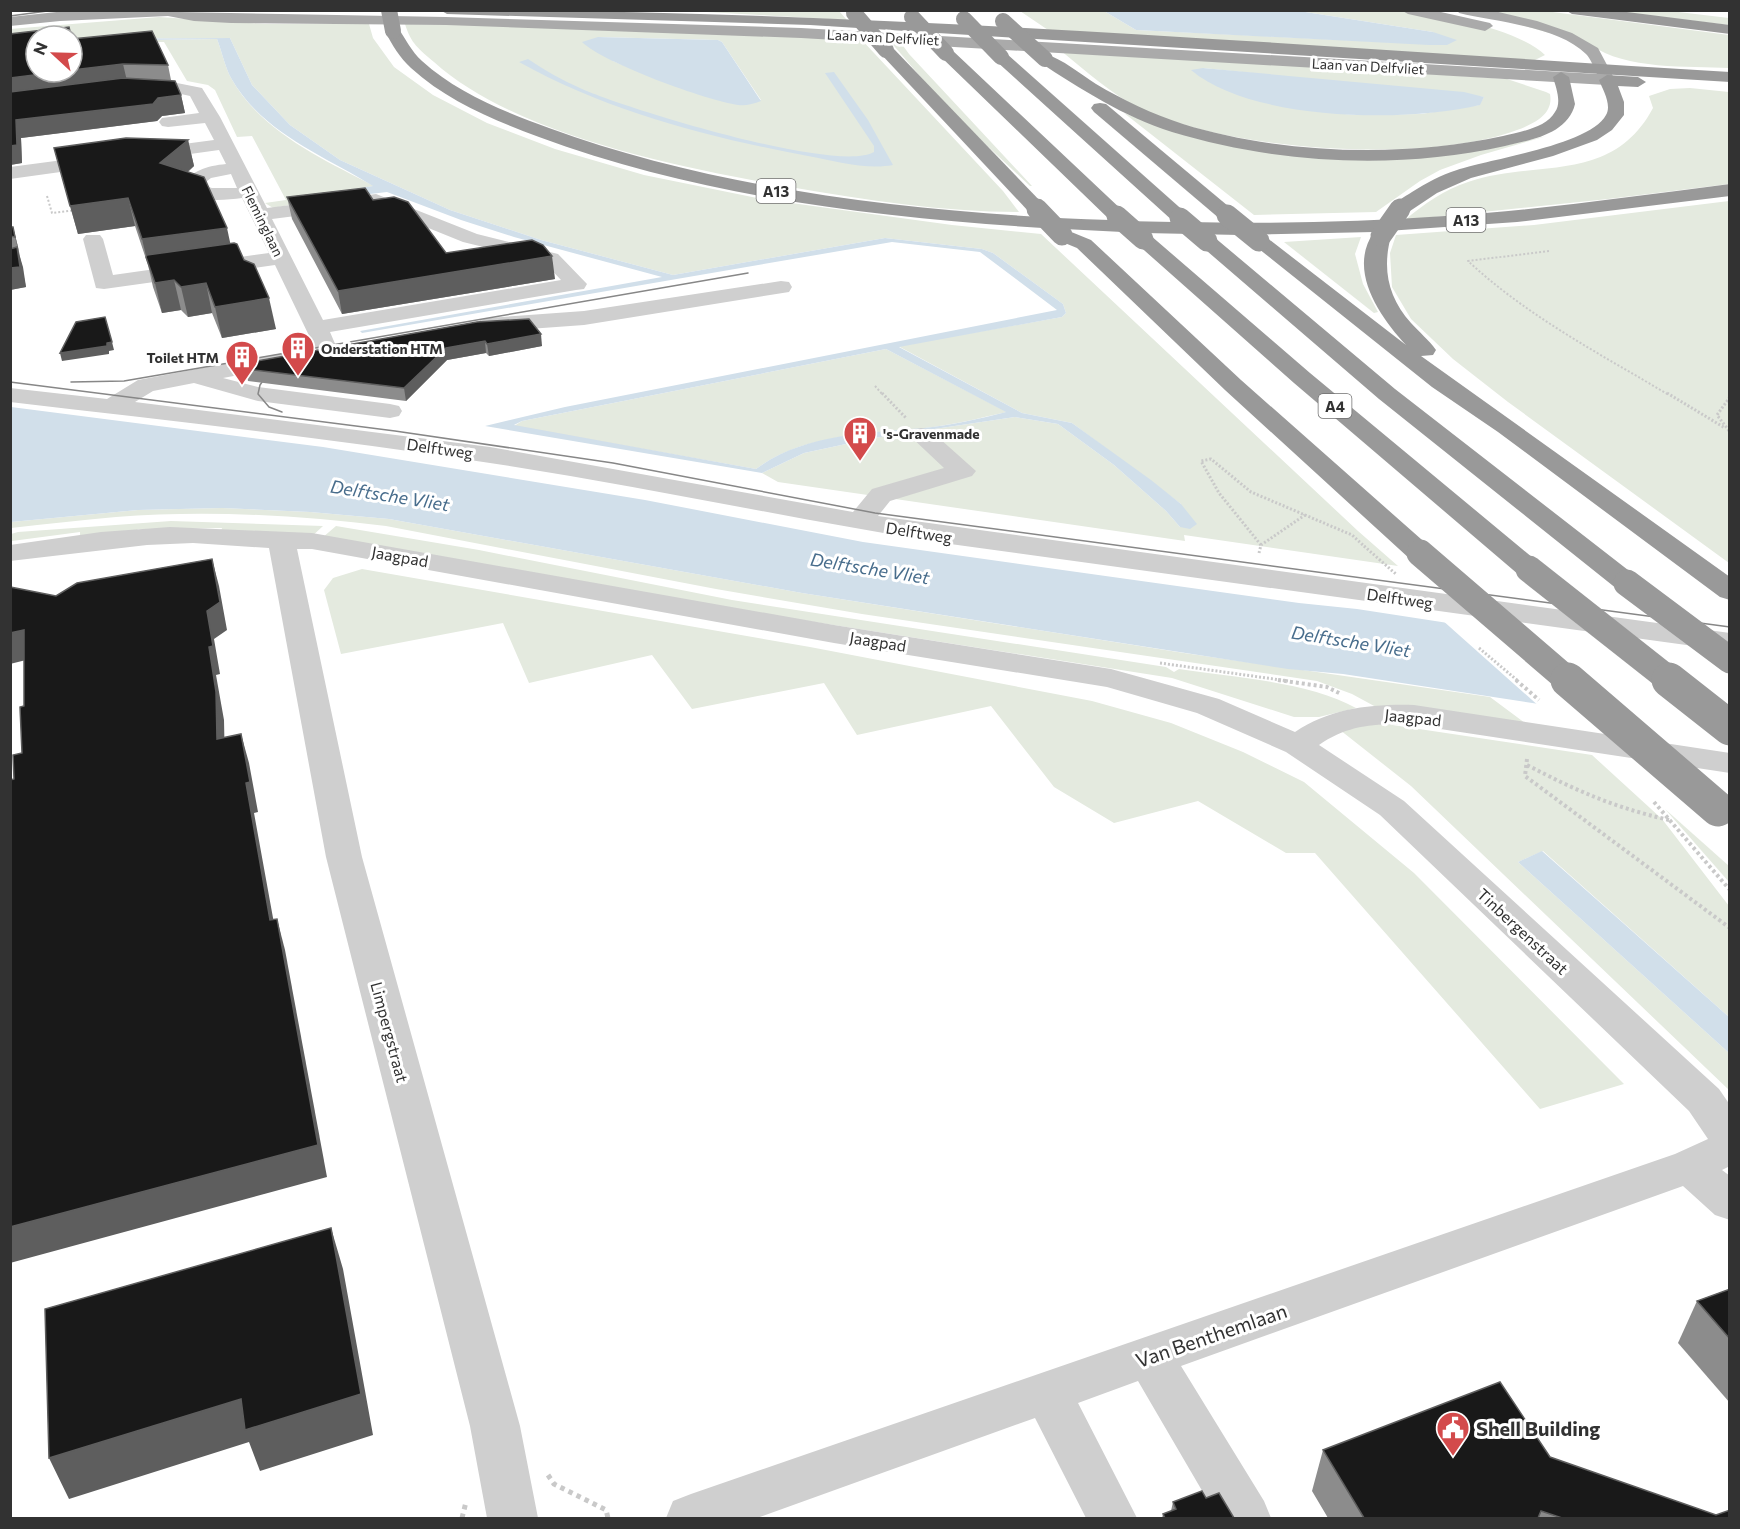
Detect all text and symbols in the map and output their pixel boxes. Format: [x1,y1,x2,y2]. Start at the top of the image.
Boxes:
north arrow [24,24,84,84]
street label: Laan van Delfvliet [826,26,940,48]
text: N [29,39,51,57]
street label: Laan van Delfvliet [1311,55,1425,77]
road number: A13 [756,179,796,203]
street label: Fleminglaan [239,183,287,259]
road number: A13 [1446,208,1486,232]
building icon: Onderstation HTM [280,330,316,377]
building icon: Toilet HTM [224,339,260,386]
place label: Onderstation HTM [321,340,443,357]
place label: Toilet HTM [147,349,219,366]
road number: A4 [1318,394,1352,418]
building icon: 's-Gravenmade [842,415,878,462]
place label: 's-Gravenmade [883,425,980,442]
street label: Delftweg [406,434,475,462]
water label: Delftsche Vliet [329,475,452,515]
street label: Delftweg [885,517,954,547]
street label: Jaagpad [370,542,430,570]
water label: Delftsche Vliet [809,548,932,588]
street label: Delftweg [1366,584,1435,612]
water label: Delftsche Vliet [1290,621,1413,661]
street label: Jaagpad [848,627,908,655]
street label: Jaagpad [1384,705,1442,729]
street label: Tinbergenstraat [1474,884,1573,978]
street label: Limpergstraat [367,980,413,1085]
street label: Van Benthemlaan [1132,1298,1290,1372]
public building icon: Shell Building [1435,1410,1471,1457]
place label: Shell Building [1476,1416,1600,1440]

